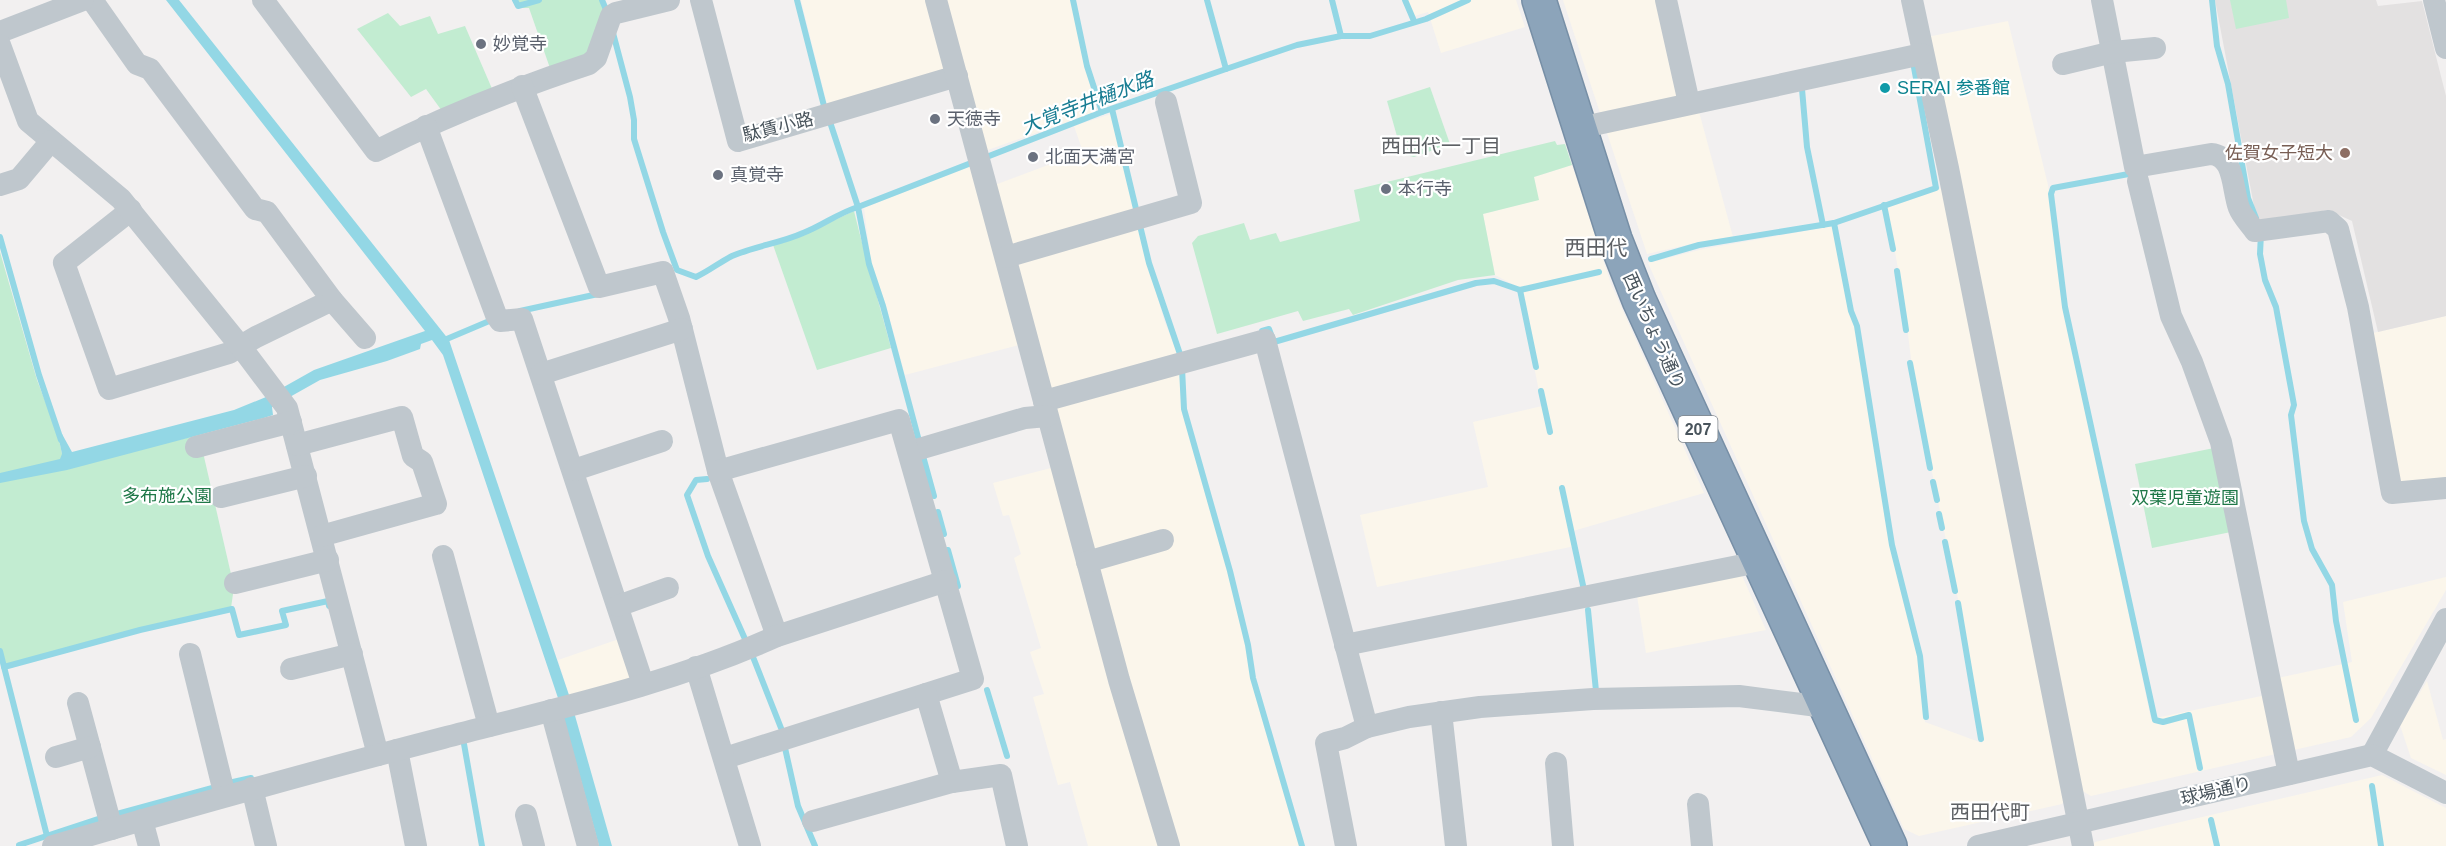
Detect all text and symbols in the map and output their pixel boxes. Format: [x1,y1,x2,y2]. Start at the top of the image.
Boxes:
place label: 妙覚寺 [493,34,547,54]
marker: 妙覚寺 [474,37,488,51]
water label: 大覚寺井樋水路 [1018,67,1158,138]
place label: SERAI 参番館 [1897,78,2010,98]
marker: SERAI 参番館 [1878,81,1892,95]
street label: 駄賃小路 [741,109,815,145]
place label: 天徳寺 [947,109,1001,129]
marker: 天徳寺 [928,112,942,126]
district label: 西田代一丁目 [1381,135,1501,157]
place label: 佐賀女子短大 [2225,143,2333,163]
marker: 佐賀女子短大 [2338,146,2352,160]
place label: 北面天満宮 [1045,147,1135,167]
marker: 北面天満宮 [1026,150,1040,164]
place label: 真覚寺 [730,165,784,185]
marker: 真覚寺 [711,168,725,182]
place label: 本行寺 [1398,179,1452,199]
marker: 本行寺 [1379,182,1393,196]
district label: 西田代 [1565,236,1628,259]
street label: 西いちょう通り [1619,269,1689,393]
road number: 207 [1678,416,1718,442]
park label: 多布施公園 [122,486,212,506]
park label: 双葉児童遊園 [2131,488,2239,508]
street label: 球場通り [2179,773,2253,809]
district label: 西田代町 [1950,801,2030,823]

